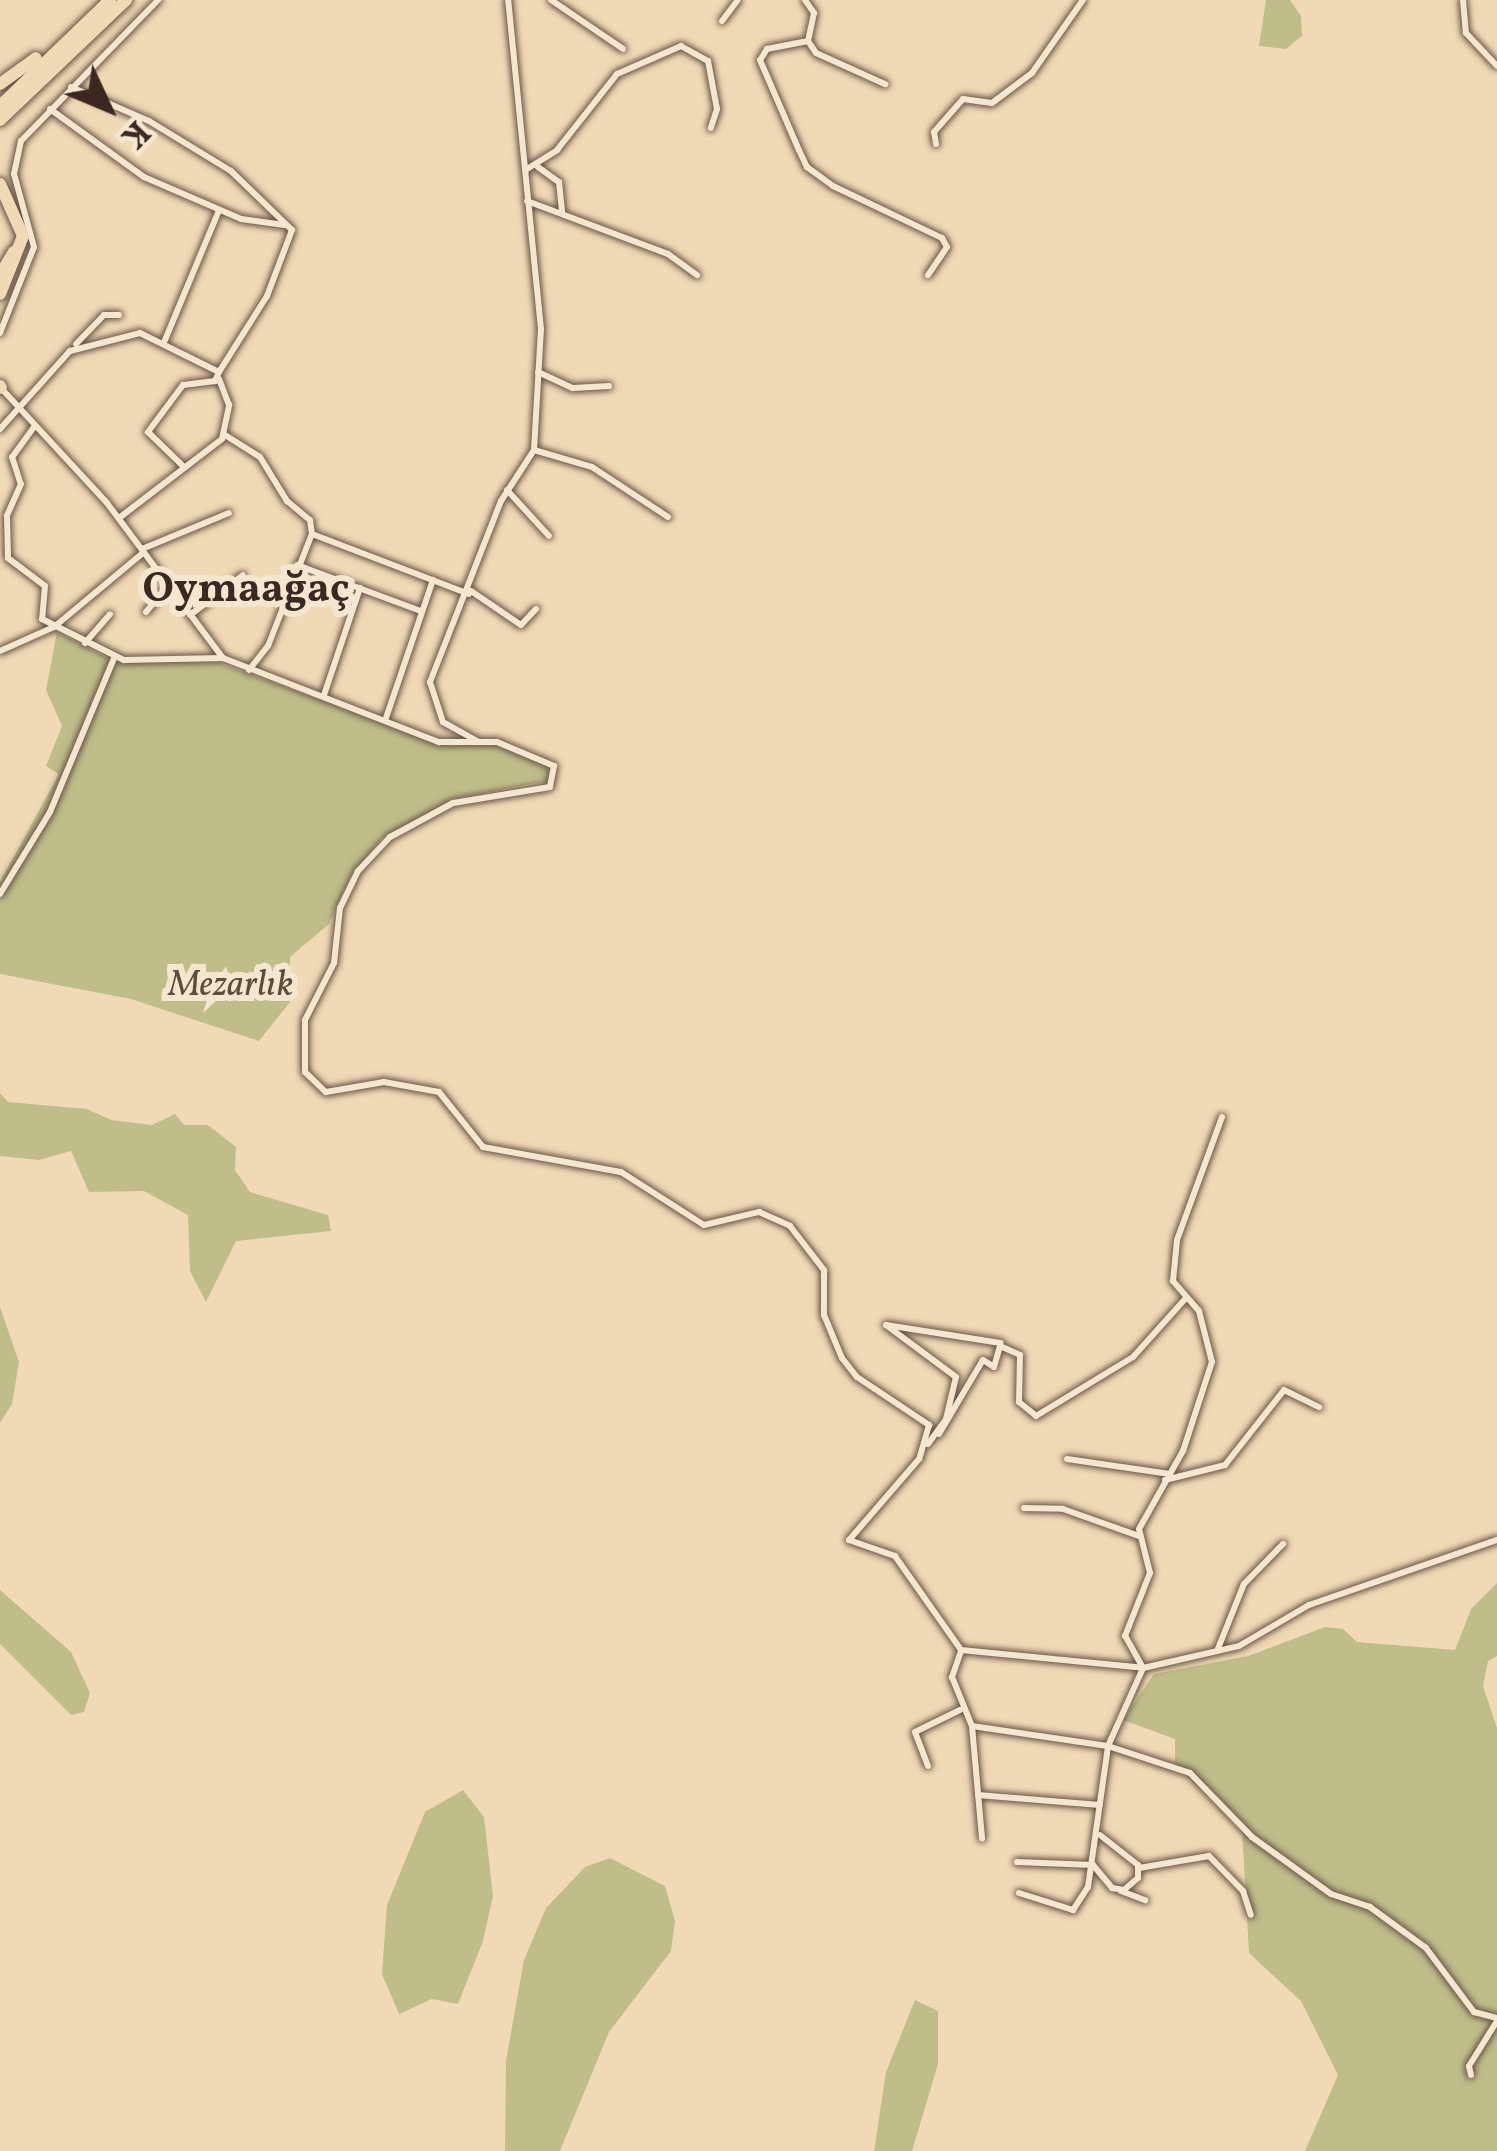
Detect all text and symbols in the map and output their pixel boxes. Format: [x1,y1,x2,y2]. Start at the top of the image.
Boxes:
north arrow [48,48,168,168]
text: K [109,108,159,158]
district label: Oymaağaç [143,566,349,616]
park label: Mezarlık [168,965,294,1009]

